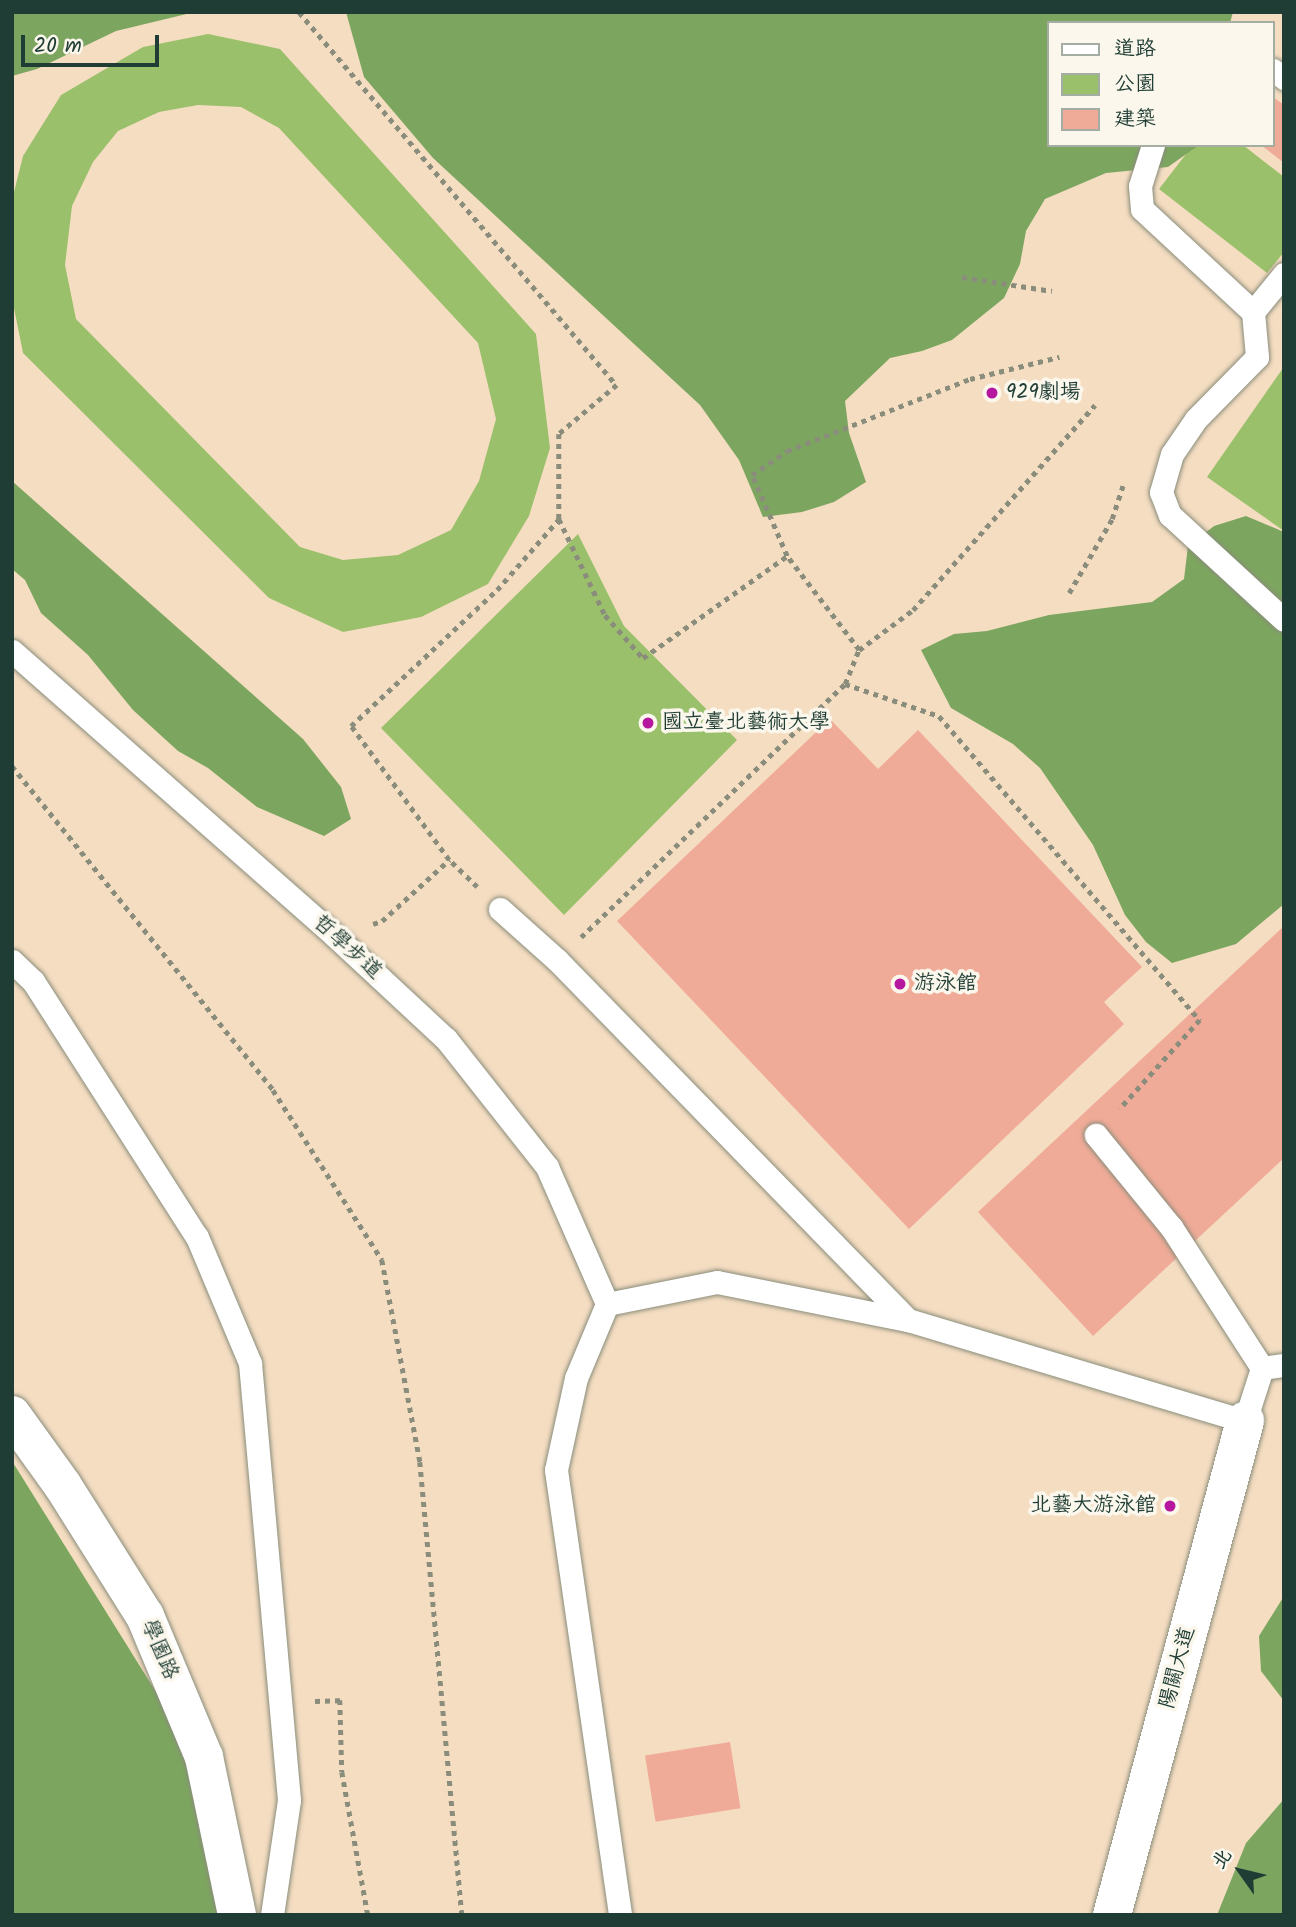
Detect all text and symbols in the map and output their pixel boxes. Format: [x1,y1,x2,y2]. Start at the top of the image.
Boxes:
scale bar [24,21,163,65]
legend [1048,21,1275,147]
text: 20 m [34,30,82,63]
text: 道路 [1114,33,1156,66]
text: 公園 [1114,68,1156,101]
text: 建築 [1114,103,1156,136]
place label: 929劇場 [1006,380,1081,406]
marker: 929劇場 [984,385,1000,401]
place label: 國立臺北藝術大學 [662,710,830,736]
marker: 國立臺北藝術大學 [640,715,656,731]
street label: 哲學步道 [307,911,387,985]
place label: 游泳館 [914,971,977,997]
marker: 游泳館 [892,976,908,992]
place label: 北藝大游泳館 [1030,1493,1156,1519]
marker: 北藝大游泳館 [1162,1498,1178,1514]
street label: 學園路 [135,1616,183,1684]
street label: 陽關大道 [1155,1624,1201,1712]
north arrow [1205,1836,1275,1906]
text: 北 [1205,1843,1240,1876]

